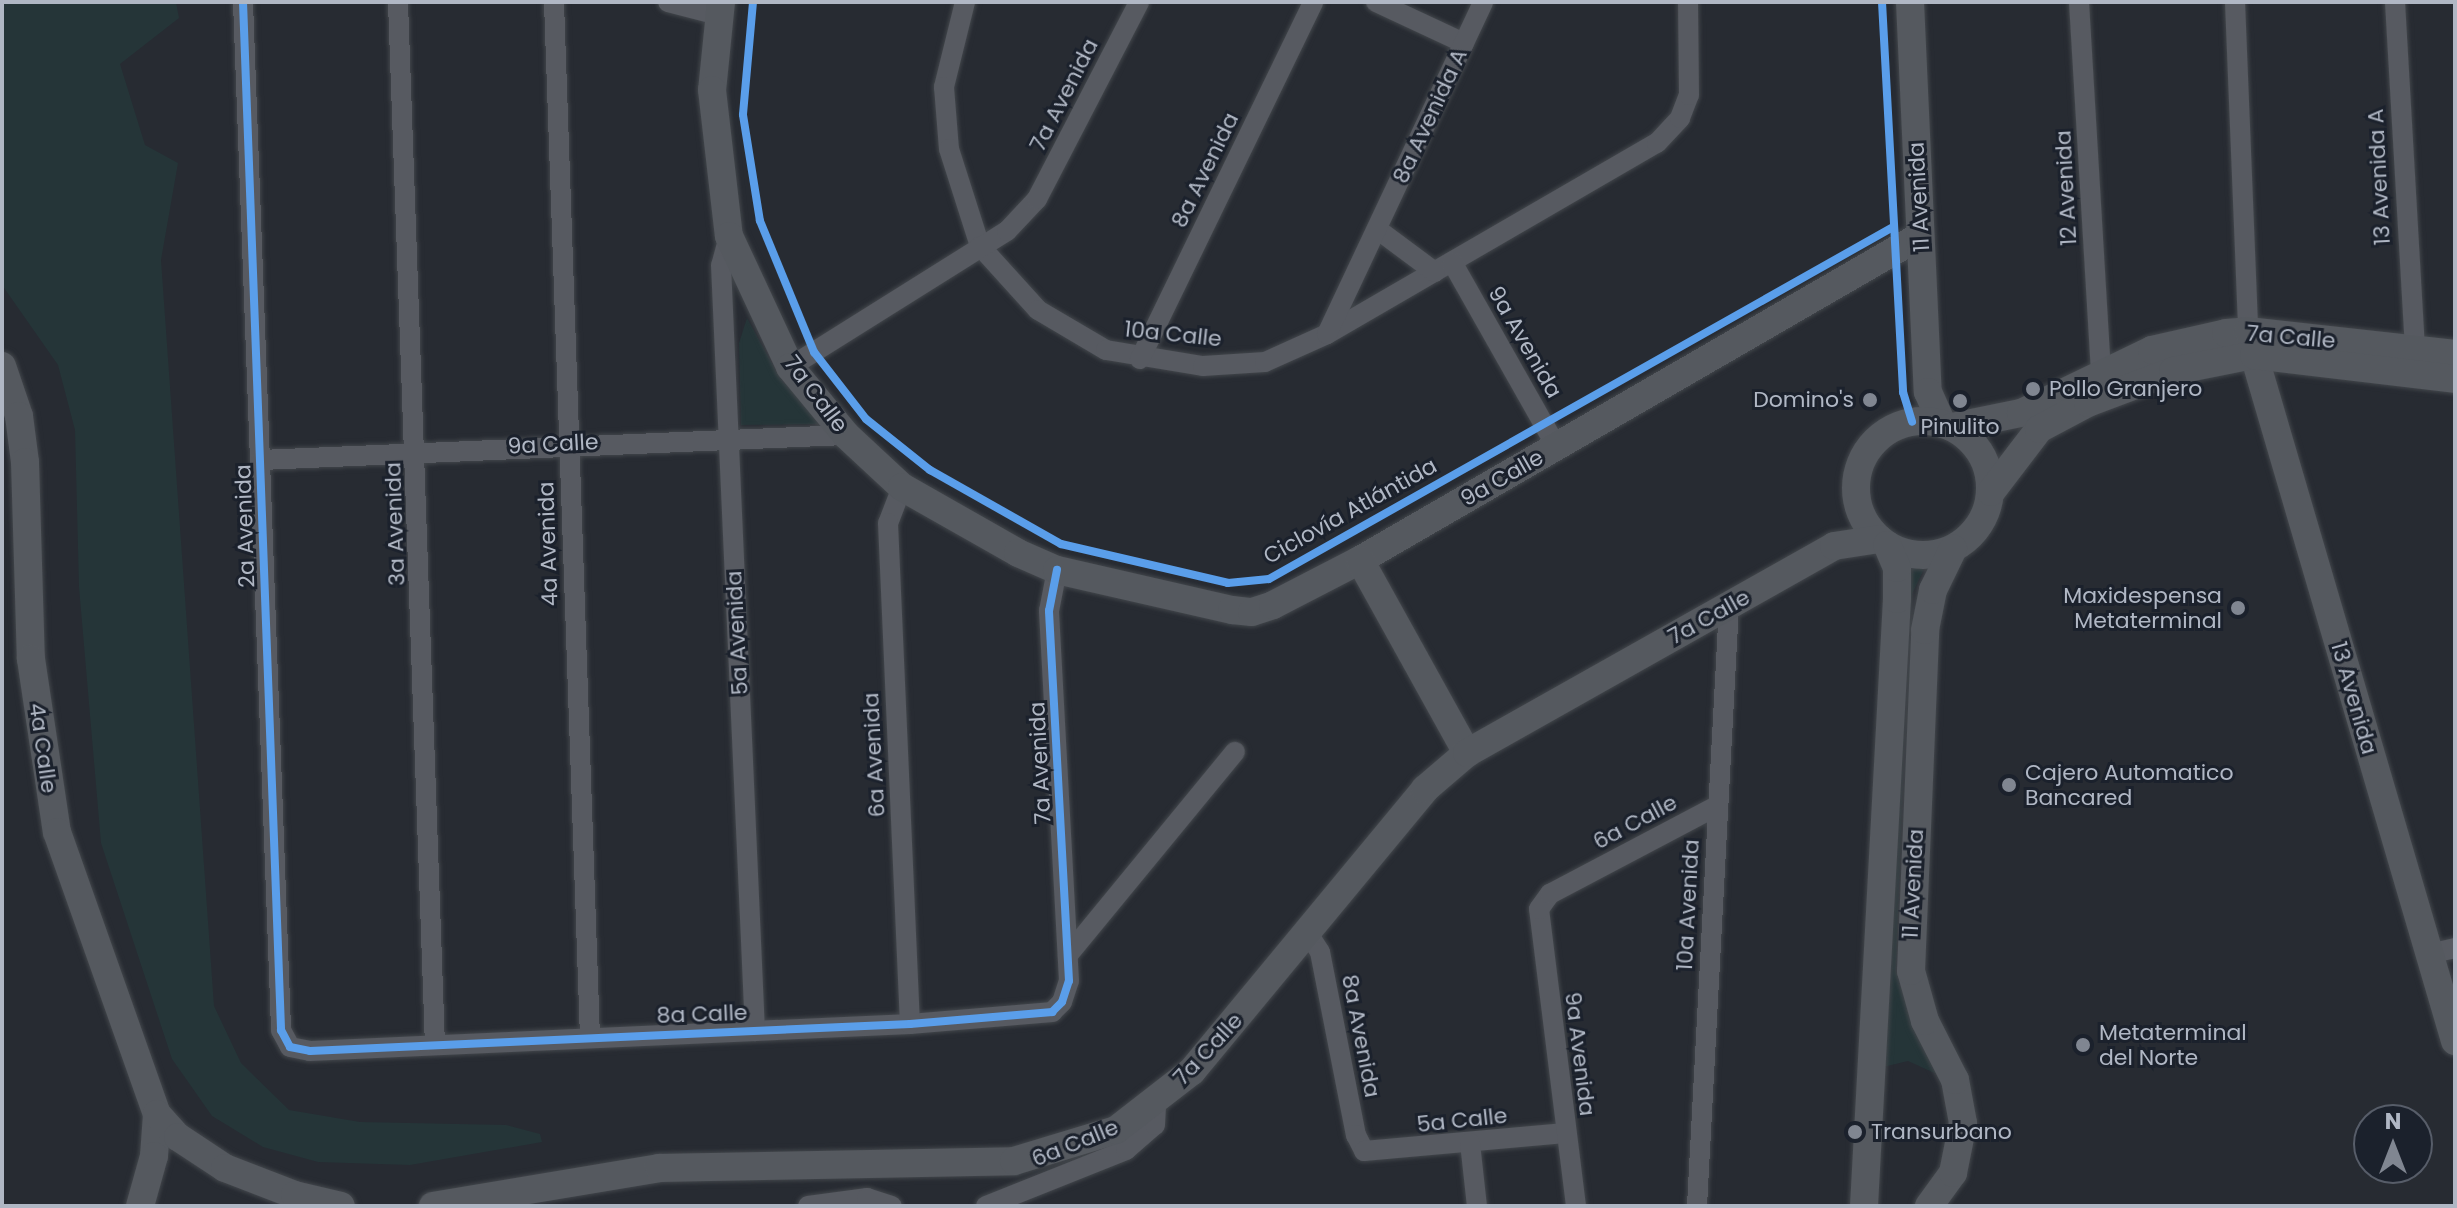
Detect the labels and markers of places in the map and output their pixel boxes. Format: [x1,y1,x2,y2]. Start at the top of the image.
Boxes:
place label: Pollo Granjero [2049,376,2202,402]
marker: Pollo Granjero [2024,380,2042,398]
place label: Domino's [1753,387,1854,413]
marker: Domino's [1861,391,1879,409]
marker: Pinulito [1951,392,1969,410]
place label: Pinulito [1920,414,2000,440]
place label: Maxidespensa Metaterminal [2063,582,2222,634]
marker: Maxidespensa Metaterminal [2229,599,2247,617]
place label: Cajero Automatico Bancared [2025,759,2233,810]
marker: Cajero Automatico Bancared [2000,776,2018,794]
place label: Metaterminal del Norte [2099,1019,2247,1070]
marker: Metaterminal del Norte [2074,1036,2092,1054]
place label: Transurbano [1871,1119,2012,1145]
marker: Transurbano [1846,1123,1864,1141]

